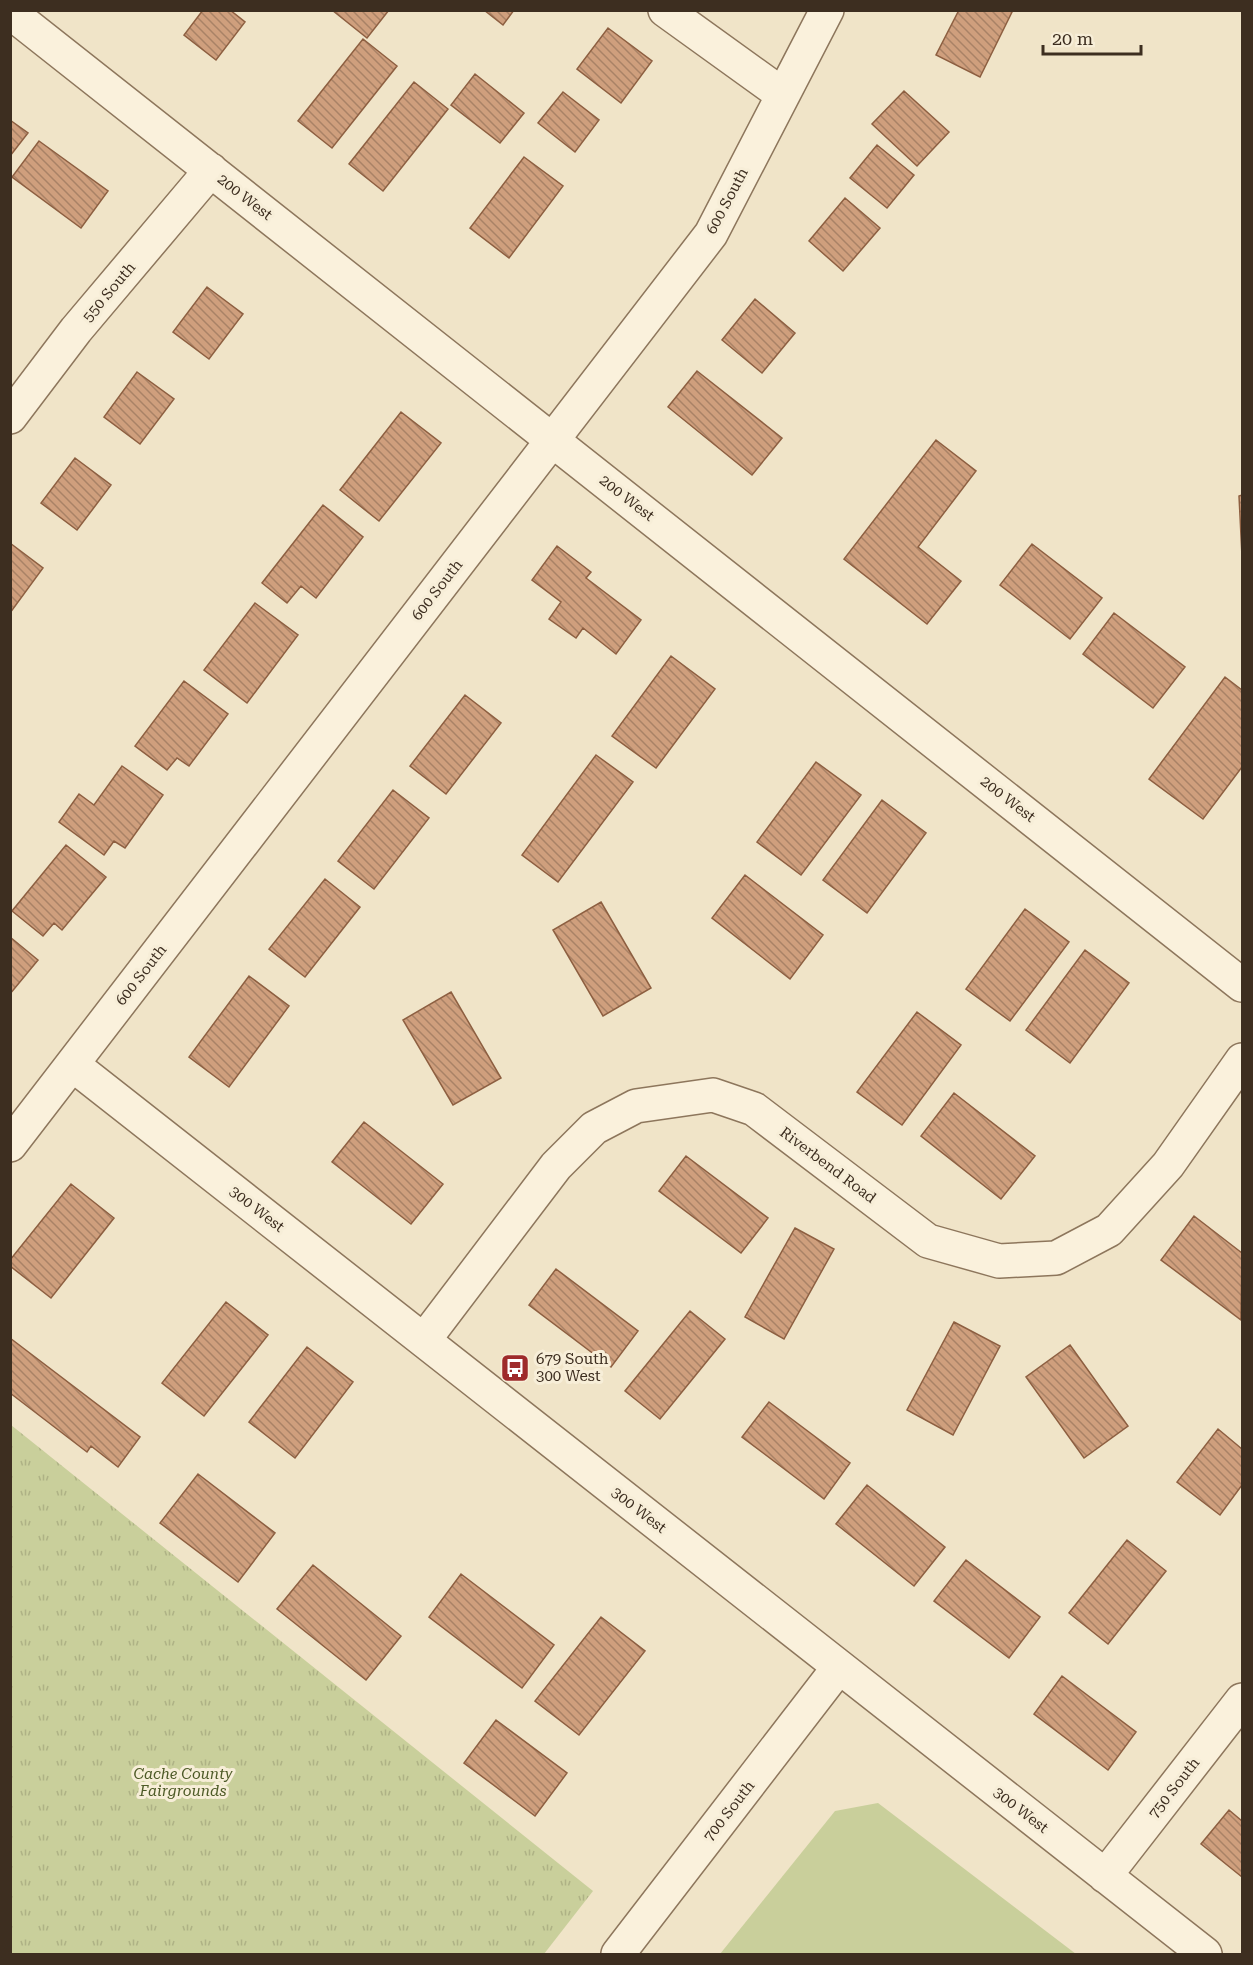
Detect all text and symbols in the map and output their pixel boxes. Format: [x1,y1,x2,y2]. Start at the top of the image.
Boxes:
scale bar [1043,18,1140,56]
text: 20 m [1052,28,1093,49]
street label: 600 South [702,165,752,237]
street label: 200 West [214,170,276,224]
street label: 550 South [79,258,139,326]
street label: 200 West [596,471,658,525]
street label: 600 South [408,556,467,624]
street label: 200 West [977,772,1039,826]
street label: 600 South [112,941,171,1009]
street label: Riverbend Road [776,1123,880,1207]
street label: 300 West [226,1182,288,1236]
place label: 679 South 300 West [536,1350,609,1385]
bus stop icon: 679 South 300 West [499,1352,531,1384]
street label: 300 West [608,1483,670,1537]
street label: 750 South [1145,1754,1204,1822]
park label: Cache County Fairgrounds [133,1765,233,1800]
street label: 700 South [700,1777,759,1845]
street label: 300 West [990,1783,1052,1837]

